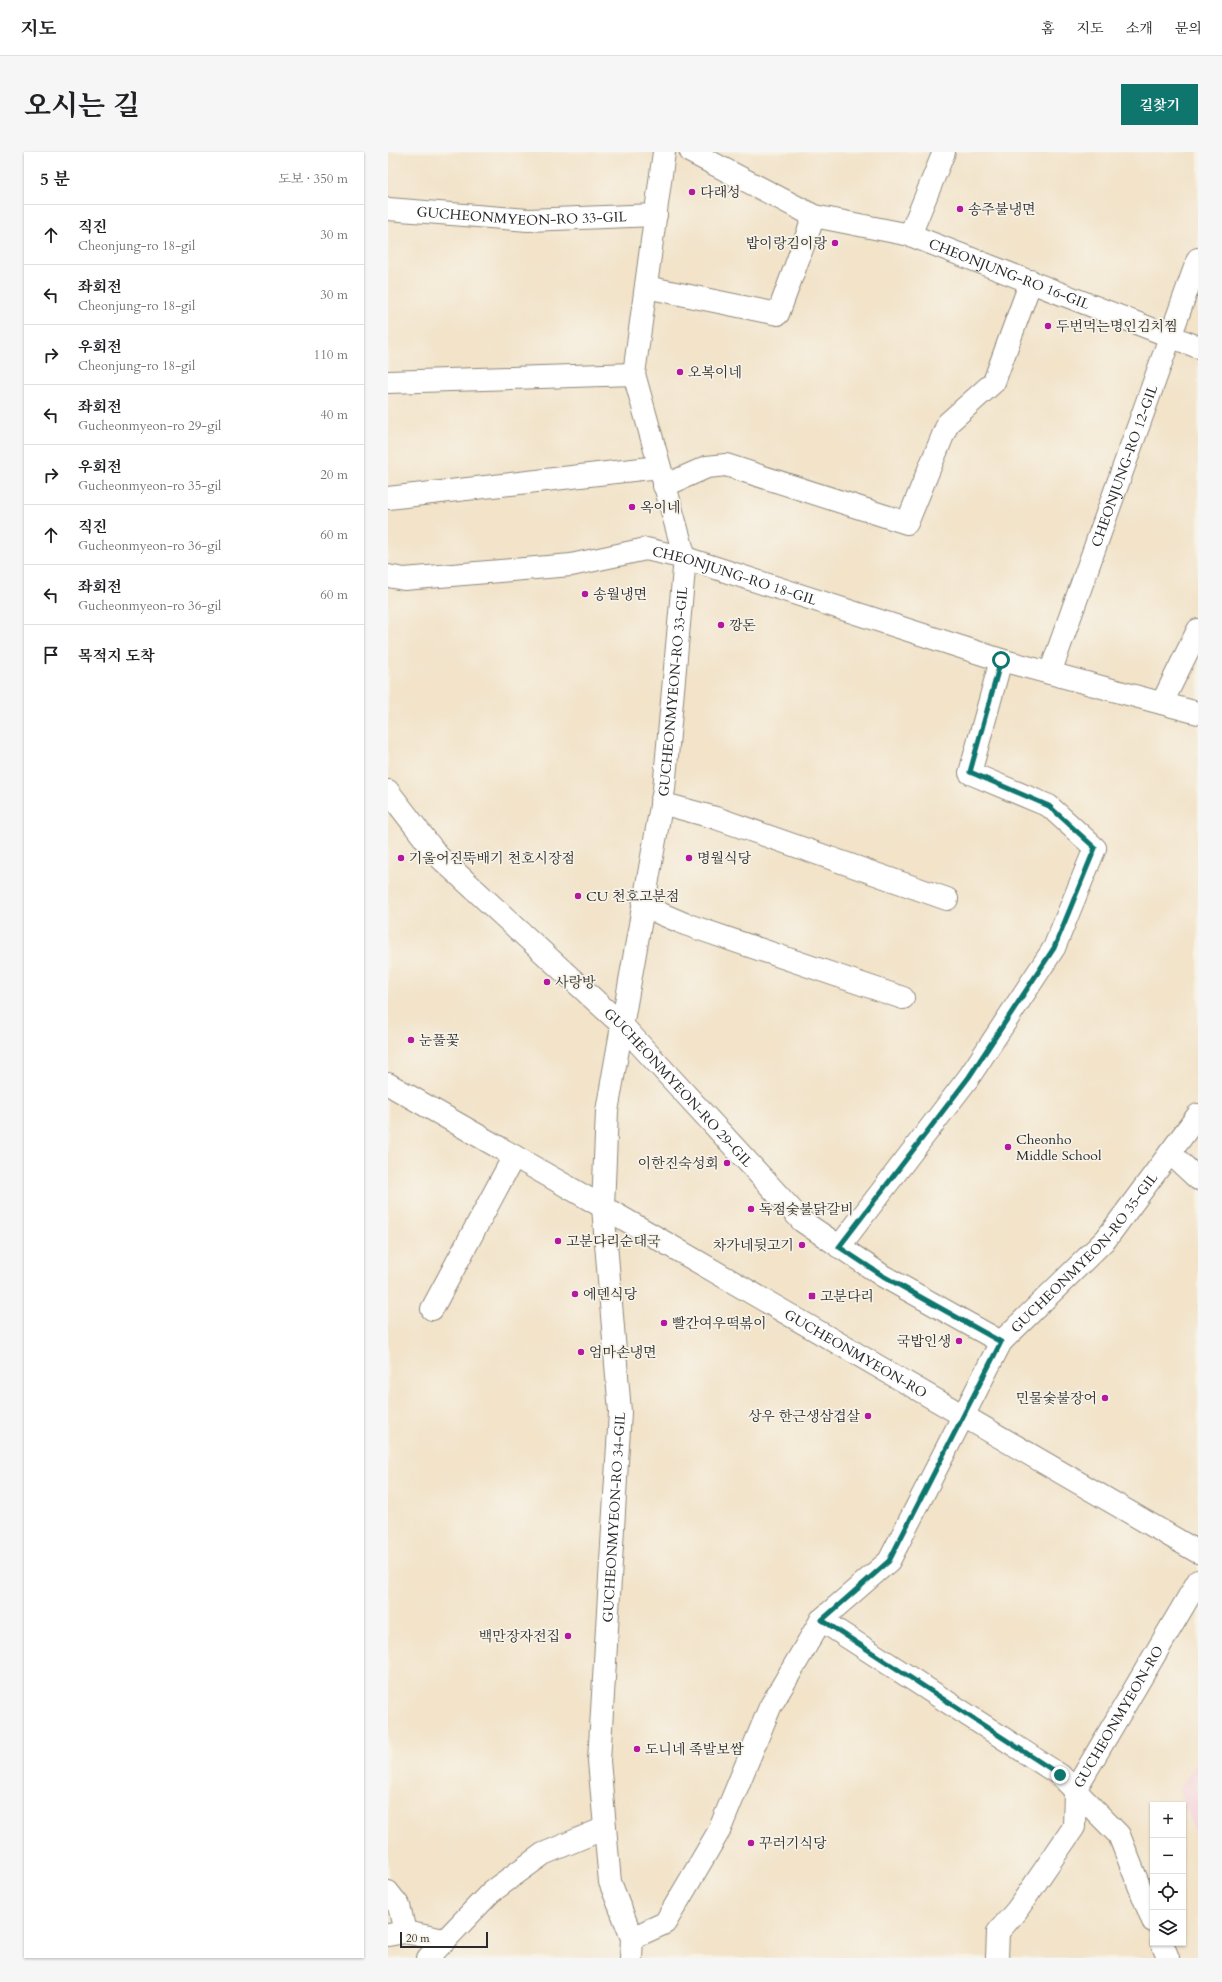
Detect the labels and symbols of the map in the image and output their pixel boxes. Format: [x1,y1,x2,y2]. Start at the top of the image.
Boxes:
place label: 다래성 [700,183,741,202]
marker: 다래성 [687,187,697,197]
place label: 송주불냉면 [968,200,1036,219]
street label: GUCHEONMYEON-RO 33-GIL [416,202,628,230]
marker: 송주불냉면 [955,204,965,214]
place label: 밥이랑김이랑 [746,234,827,253]
street label: CHEONJUNG-RO 16-GIL [926,234,1093,314]
marker: 밥이랑김이랑 [830,238,840,248]
place label: 두번먹는명인김치찜 [1056,317,1178,336]
marker: 두번먹는명인김치찜 [1043,321,1053,331]
place label: 오복이네 [688,363,742,382]
marker: 오복이네 [675,367,685,377]
street label: CHEONJUNG-RO 12-GIL [1087,382,1162,550]
place label: 옥이네 [640,498,681,517]
marker: 옥이네 [627,502,637,512]
street label: CHEONJUNG-RO 18-GIL [650,542,820,610]
place label: 송월냉면 [593,585,647,604]
street label: GUCHEONMYEON-RO 33-GIL [654,585,692,798]
marker: 송월냉면 [580,589,590,599]
place label: 깡돈 [729,616,756,635]
marker: 깡돈 [716,620,726,630]
route start [992,651,1010,669]
place label: 기울어진뚝배기 천호시장점 [409,849,575,868]
place label: 명월식당 [697,849,752,868]
marker: 기울어진뚝배기 천호시장점 [396,853,406,863]
marker: 명월식당 [684,853,694,863]
place label: CU 천호고분점 [586,887,680,906]
marker: CU 천호고분점 [573,891,583,901]
place label: 사랑방 [555,973,596,992]
marker: 사랑방 [542,977,552,987]
street label: GUCHEONMYEON-RO 29-GIL [600,1004,757,1172]
place label: 눈풀꽃 [419,1031,460,1050]
marker: 눈풀꽃 [406,1035,416,1045]
place label: Cheonho Middle School [1016,1130,1102,1165]
marker: Cheonho Middle School [1003,1142,1013,1152]
place label: 이한진숙성회 [638,1154,719,1173]
marker: 이한진숙성회 [722,1158,732,1168]
street label: GUCHEONMYEON-RO 35-GIL [1007,1169,1162,1337]
place label: 독점숯불닭갈비 [759,1200,854,1219]
marker: 독점숯불닭갈비 [746,1204,756,1214]
place label: 고분다리순대국 [566,1232,661,1251]
marker: 고분다리순대국 [553,1236,563,1246]
place label: 차가네뒷고기 [713,1236,794,1255]
marker: 차가네뒷고기 [797,1240,807,1250]
place label: 에덴식당 [583,1285,638,1304]
place label: 고분다리 [820,1287,874,1306]
marker: 에덴식당 [570,1289,580,1299]
marker: 고분다리 [807,1291,817,1301]
street label: GUCHEONMYEON-RO [781,1305,931,1403]
place label: 빨간여우떡볶이 [672,1314,767,1333]
marker: 빨간여우떡볶이 [659,1318,669,1328]
place label: 국밥인생 [897,1332,951,1351]
marker: 국밥인생 [954,1336,964,1346]
place label: 엄마손냉면 [589,1343,657,1362]
marker: 엄마손냉면 [576,1347,586,1357]
place label: 민물숯불장어 [1016,1389,1097,1408]
marker: 민물숯불장어 [1100,1393,1110,1403]
place label: 상우 한근생삼겹살 [748,1407,860,1426]
street label: GUCHEONMYEON-RO 34-GIL [598,1411,630,1623]
marker: 상우 한근생삼겹살 [863,1411,873,1421]
place label: 백만장자전집 [479,1627,560,1646]
marker: 백만장자전집 [563,1631,573,1641]
street label: GUCHEONMYEON-RO [1069,1642,1168,1791]
place label: 도니네 족발보쌈 [645,1740,744,1759]
marker: 도니네 족발보쌈 [632,1744,642,1754]
route end [1051,1766,1069,1784]
place label: 꾸러기식당 [759,1834,827,1853]
marker: 꾸러기식당 [746,1838,756,1848]
scale bar [400,1930,488,1949]

